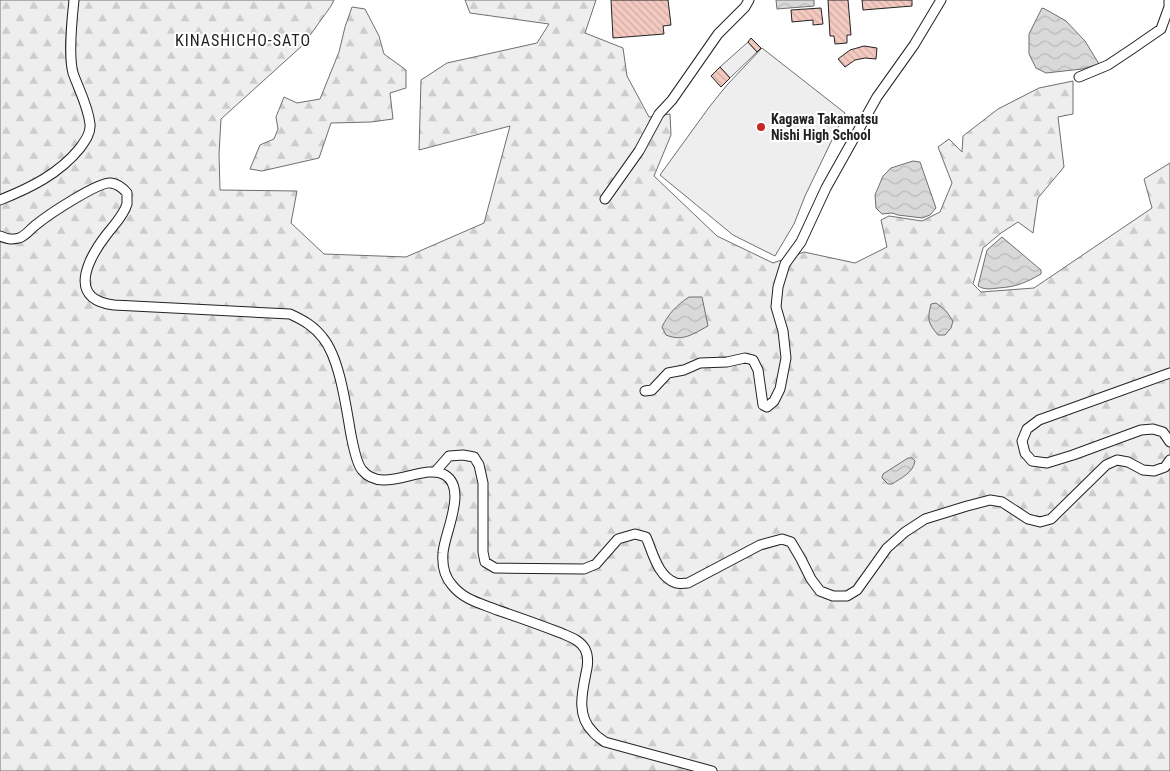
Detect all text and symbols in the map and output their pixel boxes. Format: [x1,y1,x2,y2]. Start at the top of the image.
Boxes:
district label: KINASHICHO-SATO [175,31,311,50]
place label: Kagawa Takamatsu Nishi High School [771,111,878,143]
marker: Kagawa Takamatsu Nishi High School [755,121,767,133]

